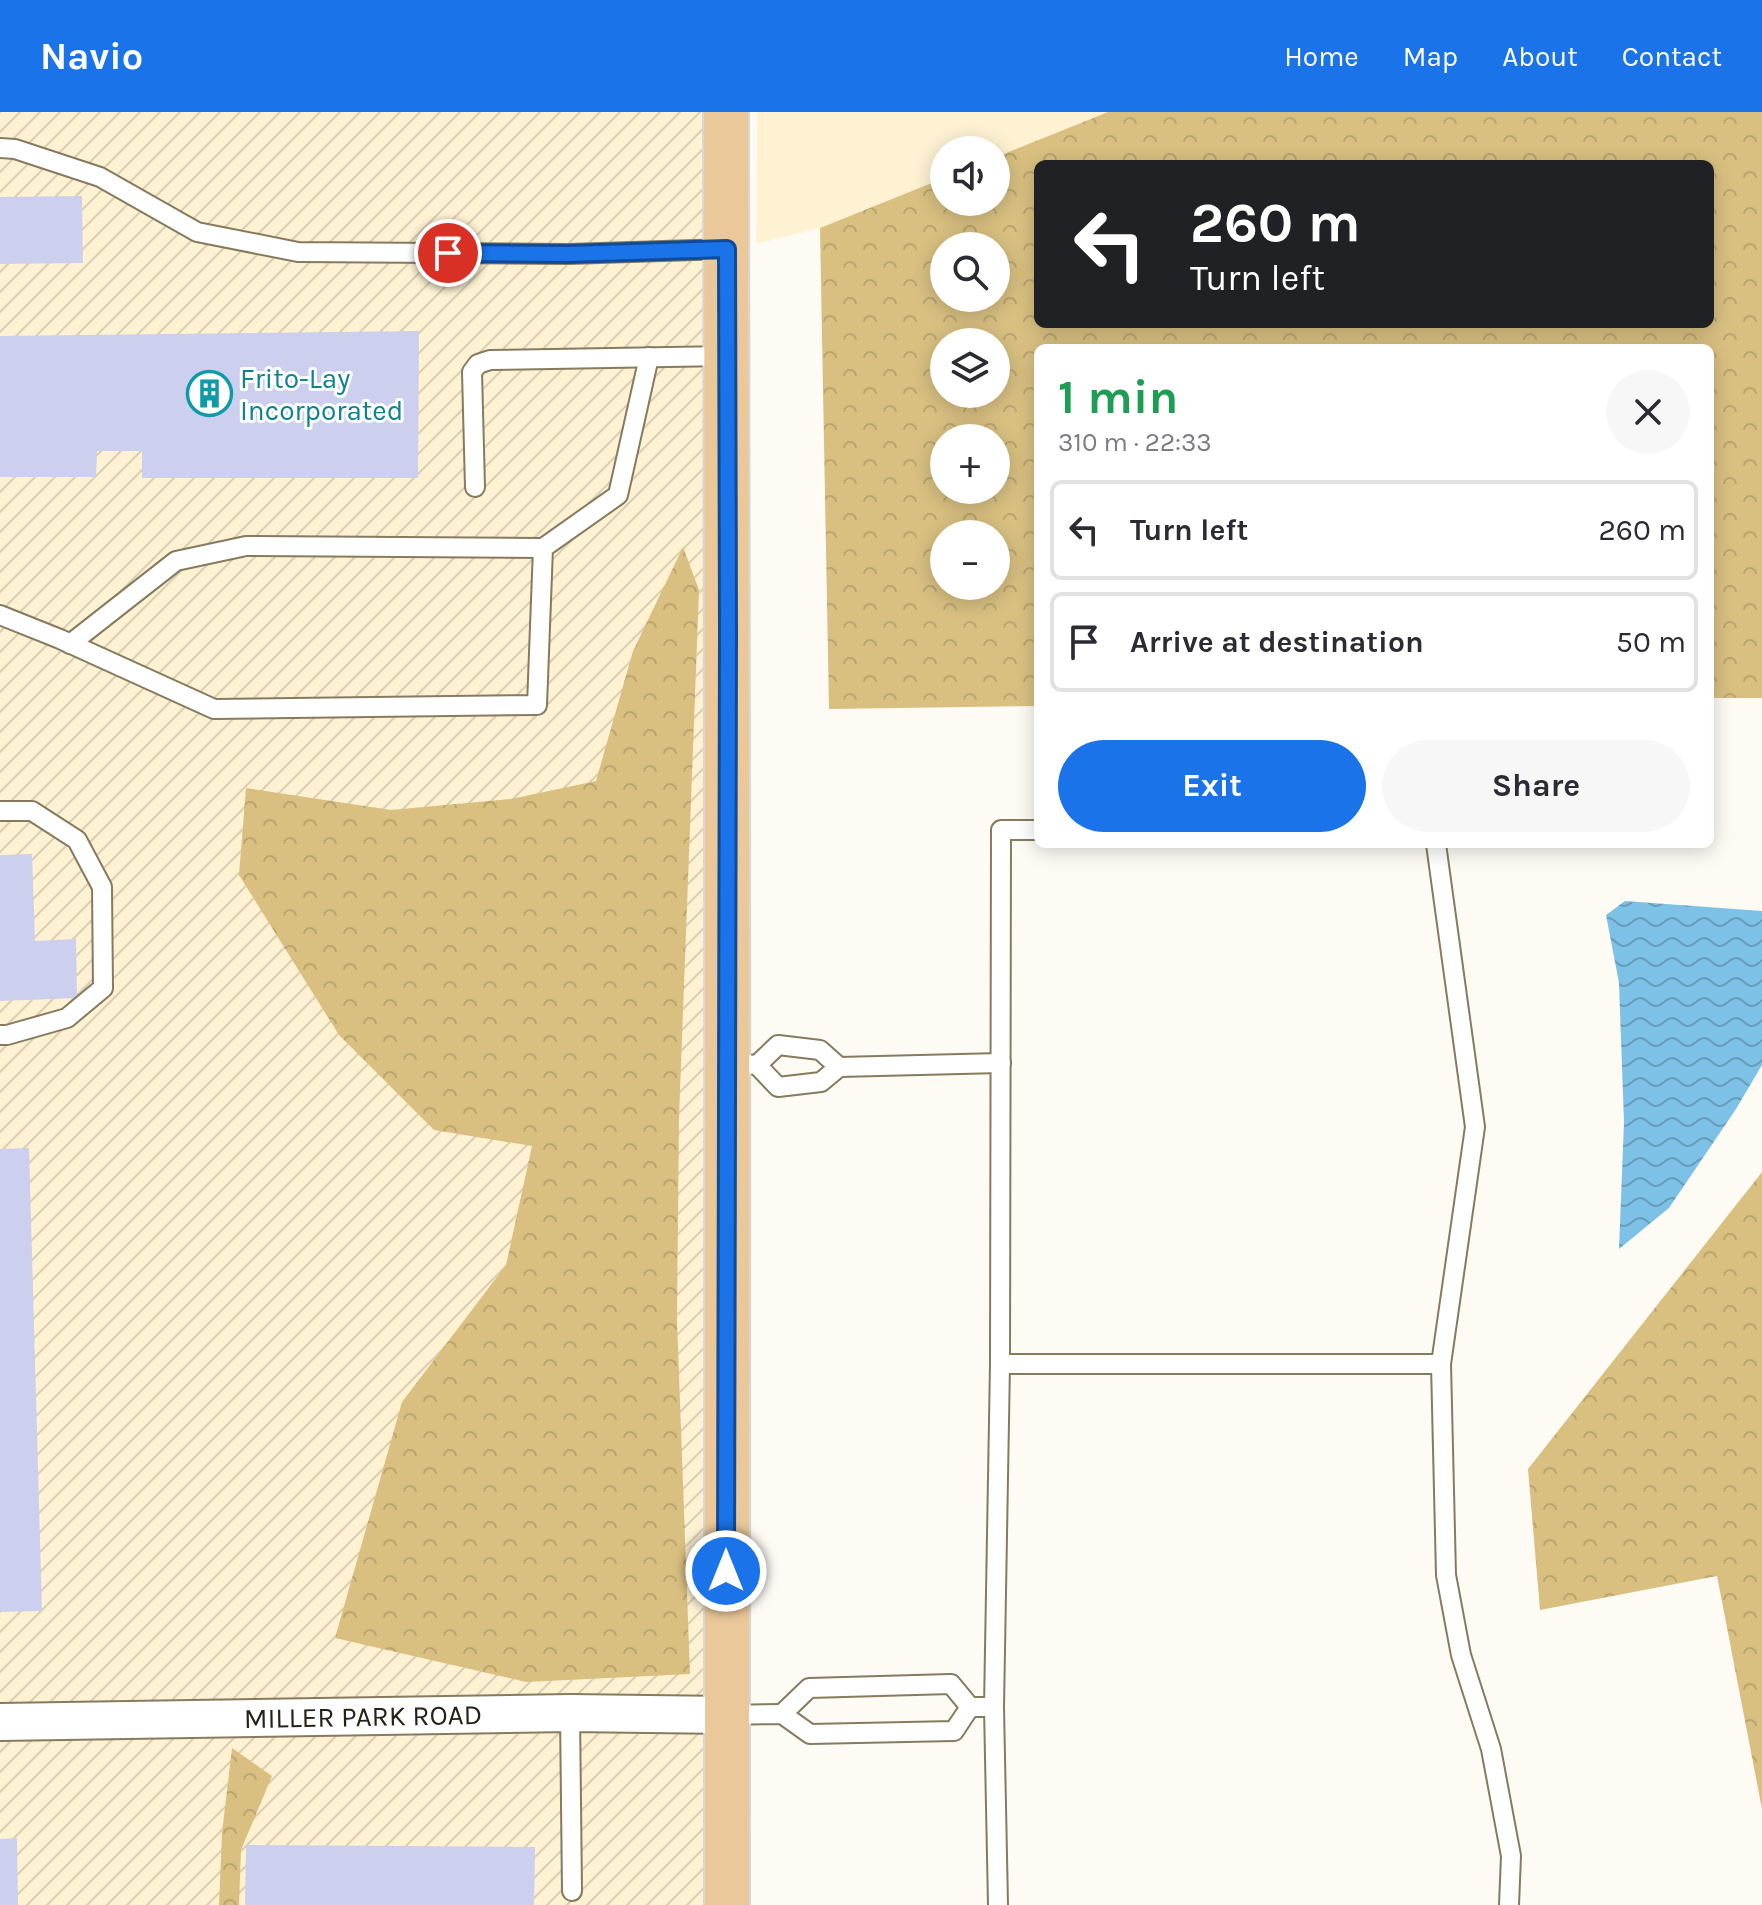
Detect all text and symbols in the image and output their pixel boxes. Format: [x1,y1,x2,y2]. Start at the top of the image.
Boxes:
text: Navio [40,34,143,79]
text: Home [1284,40,1359,73]
text: Map [1403,40,1458,73]
text: About [1502,40,1578,73]
text: Contact [1622,40,1722,73]
map controls [930,136,1010,600]
button: sound [930,136,1010,216]
text: 260 m [1190,190,1361,255]
icon: left [1058,192,1162,296]
pin [414,219,482,287]
icon: arrive [426,231,470,275]
button: search [930,232,1010,312]
text: Turn left [1190,257,1325,299]
button: layers [930,328,1010,408]
place label: Frito-Lay Incorporated [240,362,403,427]
text: 1 min [1058,369,1178,425]
building icon: Frito-Lay Incorporated [185,370,233,418]
button: close [1606,370,1690,454]
button: + [930,424,1010,504]
text: 310 m · 22:33 [1058,427,1212,458]
icon: left [1062,508,1106,552]
text: Turn left [1130,512,1248,548]
text: 260 m [1598,512,1686,548]
button: − [930,520,1010,600]
icon: arrive [1062,620,1106,664]
text: Arrive at destination [1130,624,1424,660]
text: 50 m [1616,624,1686,660]
button: Exit [1058,740,1366,832]
button: Share [1382,740,1690,832]
position arrow [684,1529,768,1613]
street label: MILLER PARK ROAD [244,1698,482,1735]

